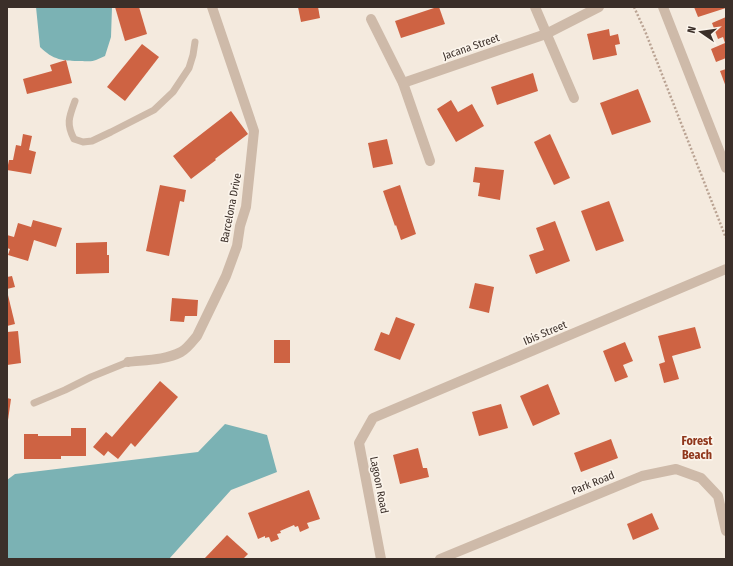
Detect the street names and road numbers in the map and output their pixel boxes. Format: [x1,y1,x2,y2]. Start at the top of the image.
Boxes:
street label: Jacana Street [441,31,501,63]
street label: Barcelona Drive [218,172,244,244]
street label: Ibis Street [521,318,569,348]
street label: Lagoon Road [367,455,391,515]
street label: Park Road [570,469,616,497]

